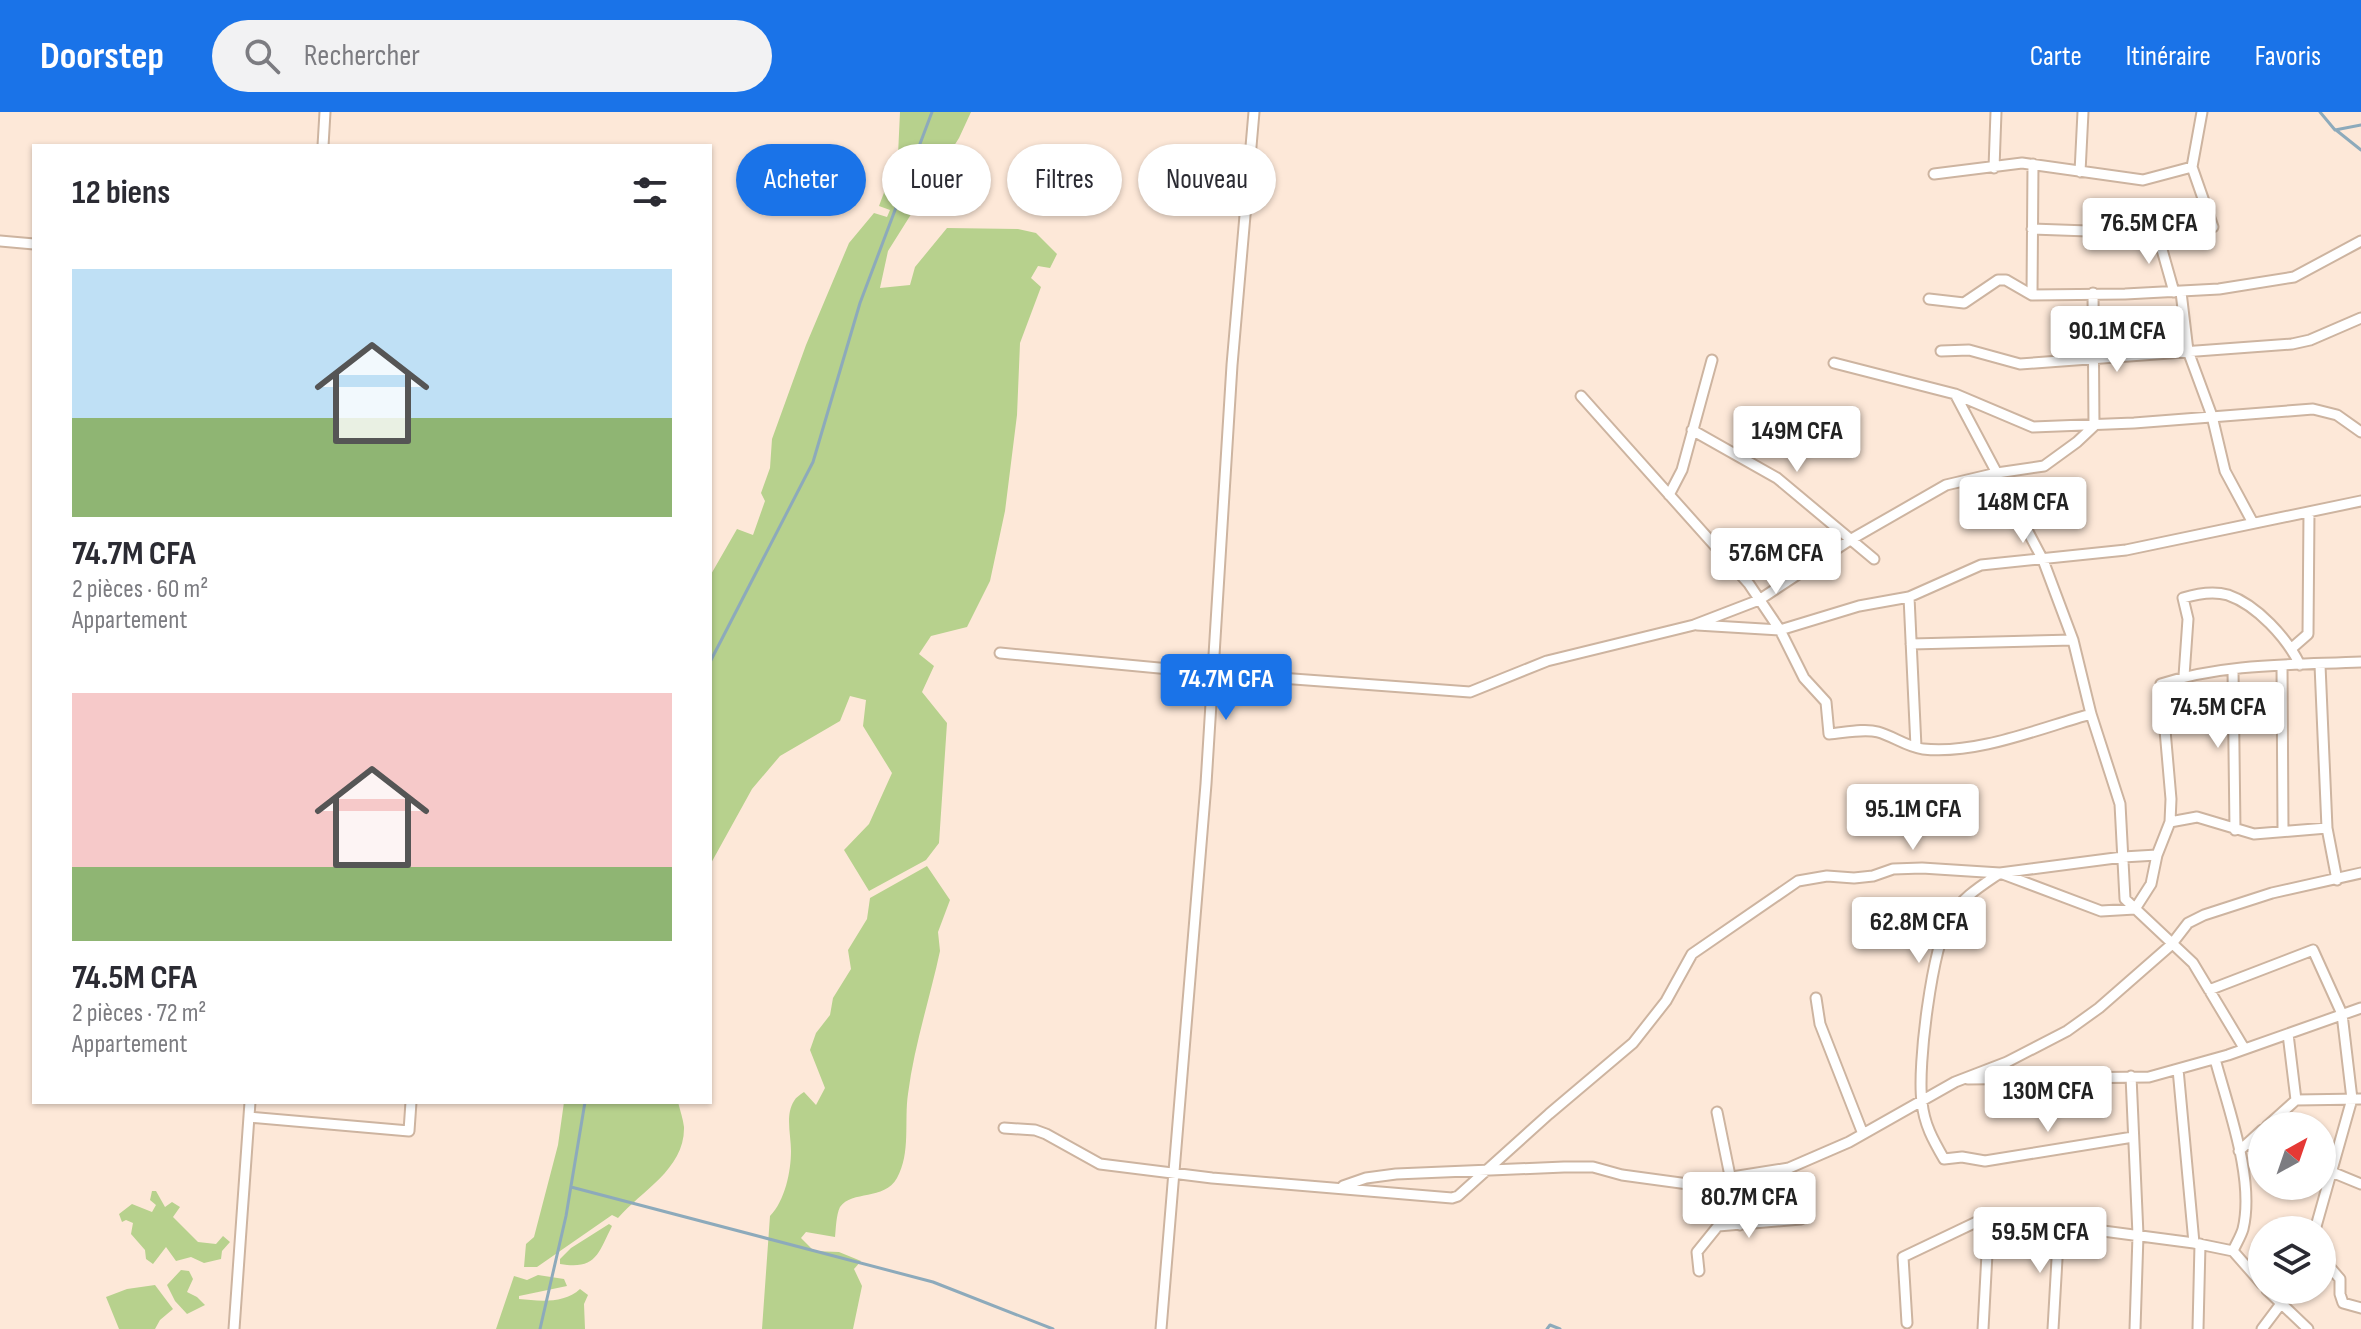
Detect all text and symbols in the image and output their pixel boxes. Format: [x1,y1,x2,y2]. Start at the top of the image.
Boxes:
search box [212,20,772,92]
text: Doorstep [40,34,164,79]
icon: search [240,34,284,78]
text: Rechercher [304,38,420,74]
text: Carte [2030,40,2082,73]
text: Itinéraire [2126,40,2211,73]
text: Favoris [2255,40,2321,73]
chip: Acheter [736,144,866,216]
chip: Louer [882,144,991,216]
chip: Filtres [1007,144,1122,216]
chip: Nouveau [1138,144,1276,216]
icon: filters [628,170,672,214]
text: 12 biens [72,172,170,213]
pin: 76.5M CFA [2057,198,2241,266]
text: 76.5M CFA [2101,208,2197,239]
pin: 90.1M CFA [2025,306,2209,374]
text: 90.1M CFA [2069,316,2165,347]
icon: home [300,321,444,465]
pin: 149M CFA [1714,406,1880,474]
text: 149M CFA [1751,416,1843,447]
pin: 148M CFA [1940,477,2106,545]
text: 148M CFA [1977,487,2069,518]
pin: 57.6M CFA [1684,528,1868,596]
text: 74.7M CFA [72,533,196,574]
text: 57.6M CFA [1729,538,1823,569]
text: 2 pièces · 60 m² [72,574,208,605]
text: Appartement [72,605,187,636]
pin: 74.7M CFA [1134,654,1318,722]
text: 74.7M CFA [1179,664,1273,695]
pin: 74.5M CFA [2126,682,2310,750]
text: 74.5M CFA [2170,692,2266,723]
icon: home [300,745,444,889]
pin: 95.1M CFA [1821,784,2005,852]
text: 95.1M CFA [1865,794,1961,825]
pin: 62.8M CFA [1827,897,2011,965]
text: 62.8M CFA [1870,907,1968,938]
text: 74.5M CFA [72,957,197,998]
text: 2 pièces · 72 m² [72,998,206,1029]
text: Appartement [72,1029,187,1060]
pin: 130M CFA [1965,1066,2131,1134]
text: 130M CFA [2003,1076,2093,1107]
north arrow [2248,1112,2336,1200]
map controls [2248,1112,2336,1304]
pin: 80.7M CFA [1657,1172,1841,1240]
text: 80.7M CFA [1701,1182,1797,1213]
pin: 59.5M CFA [1948,1207,2132,1275]
button: layers [2248,1216,2336,1304]
text: 59.5M CFA [1991,1217,2089,1248]

